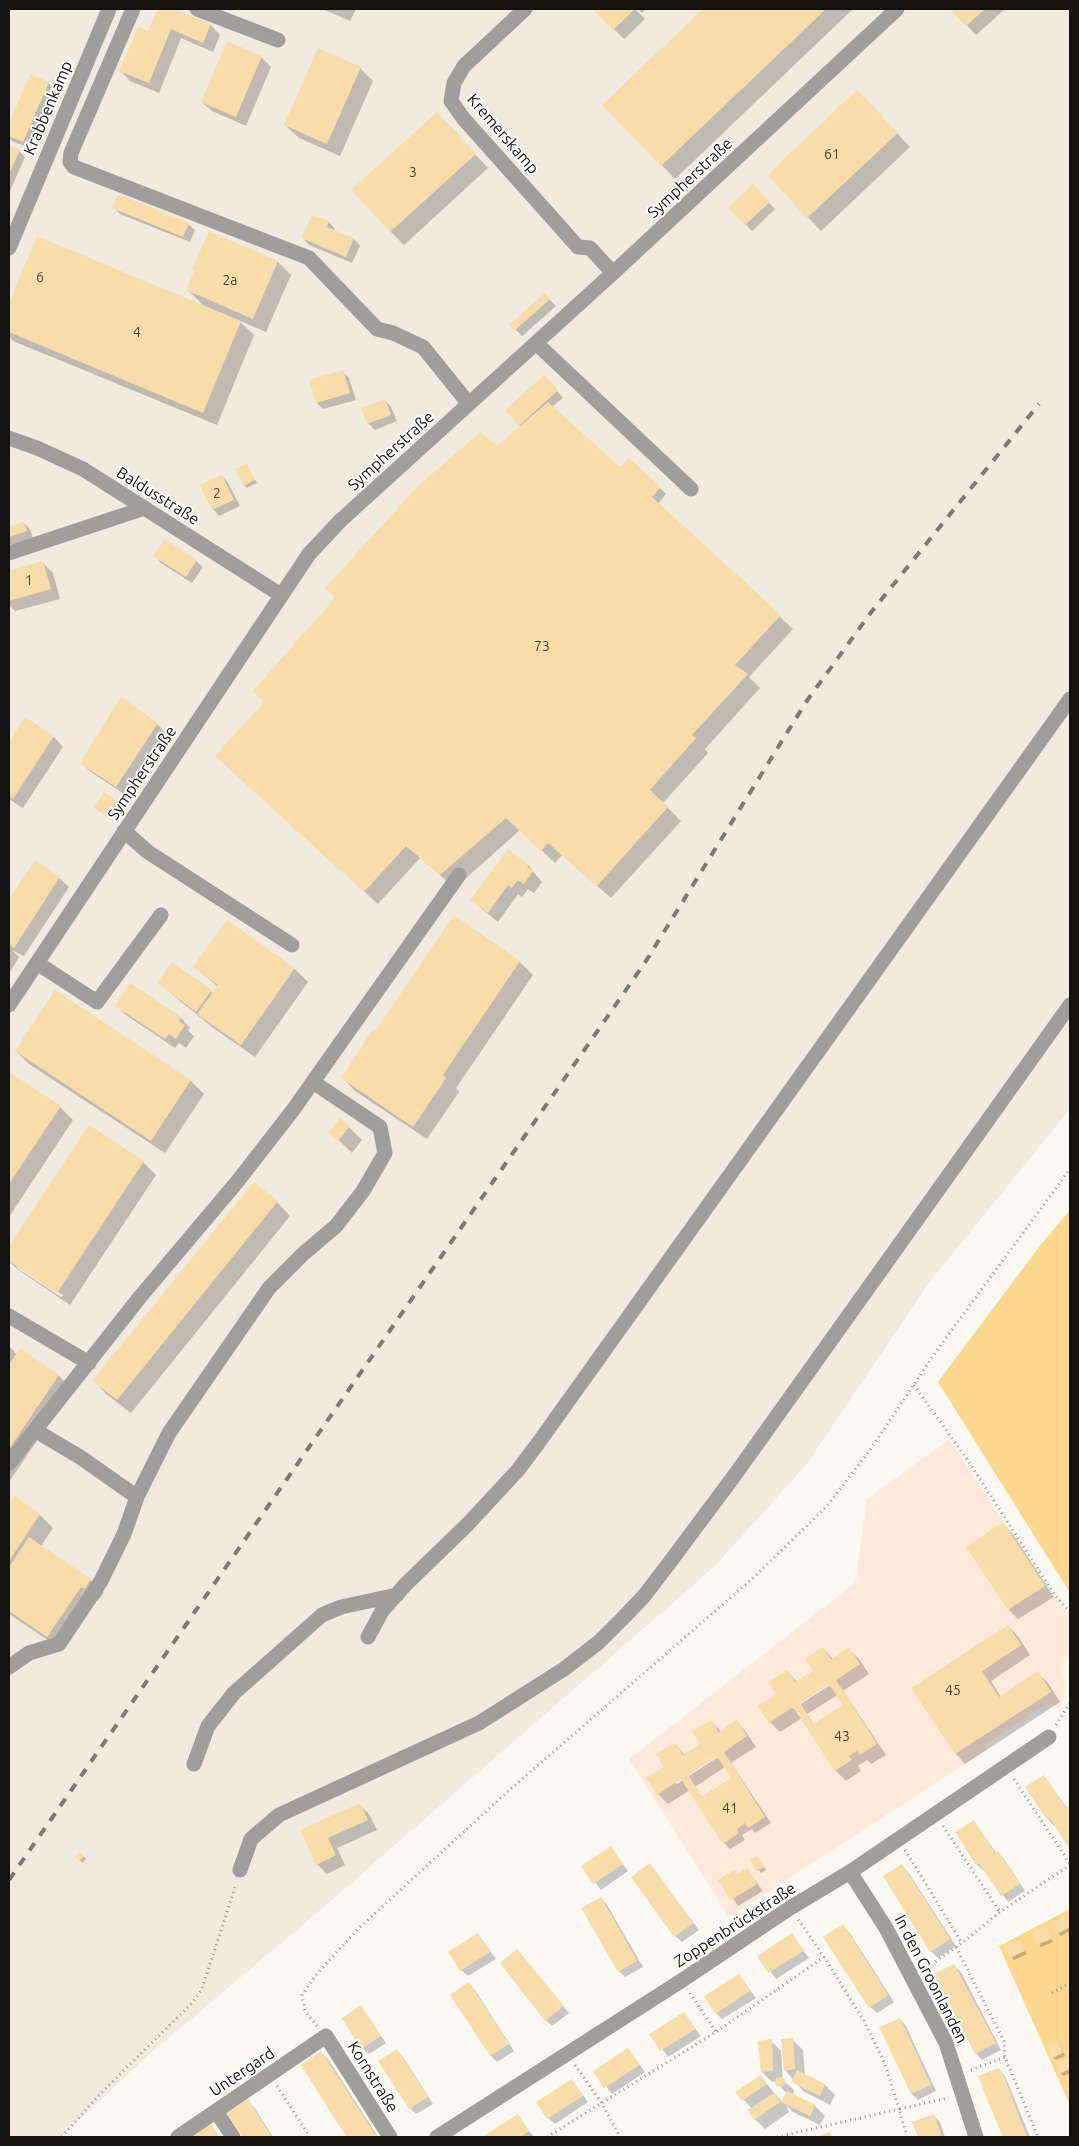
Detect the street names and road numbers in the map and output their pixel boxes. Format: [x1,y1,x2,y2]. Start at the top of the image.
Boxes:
street label: Krabbenkamp [20,58,76,158]
street label: Kremerskamp [463,90,543,178]
street label: Sympherstraße [644,134,736,222]
street label: Sympherstraße [344,407,438,495]
street label: Baldusstraße [113,463,203,529]
street label: Sympherstraße [104,722,180,824]
street label: Zoppenbrückstraße [671,1879,799,1971]
street label: In den Groonlanden [890,1912,972,2046]
street label: Kornstraße [344,2038,402,2116]
street label: Untergard [206,2043,278,2101]

